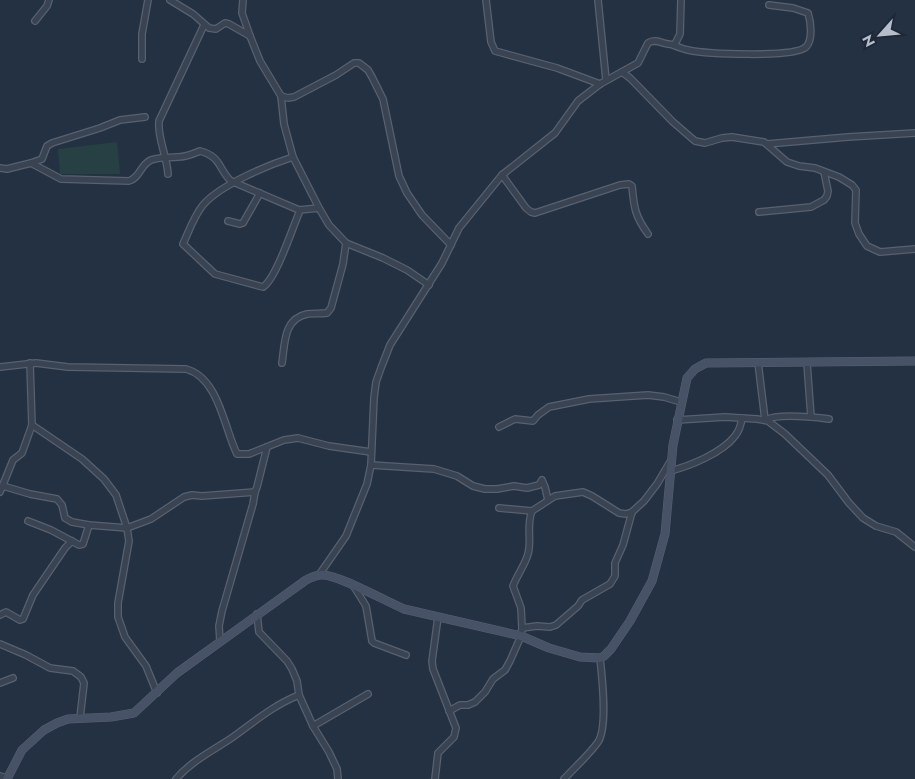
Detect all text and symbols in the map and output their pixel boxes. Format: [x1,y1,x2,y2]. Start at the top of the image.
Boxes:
north arrow [855,10,905,60]
text: N [857,31,880,50]

